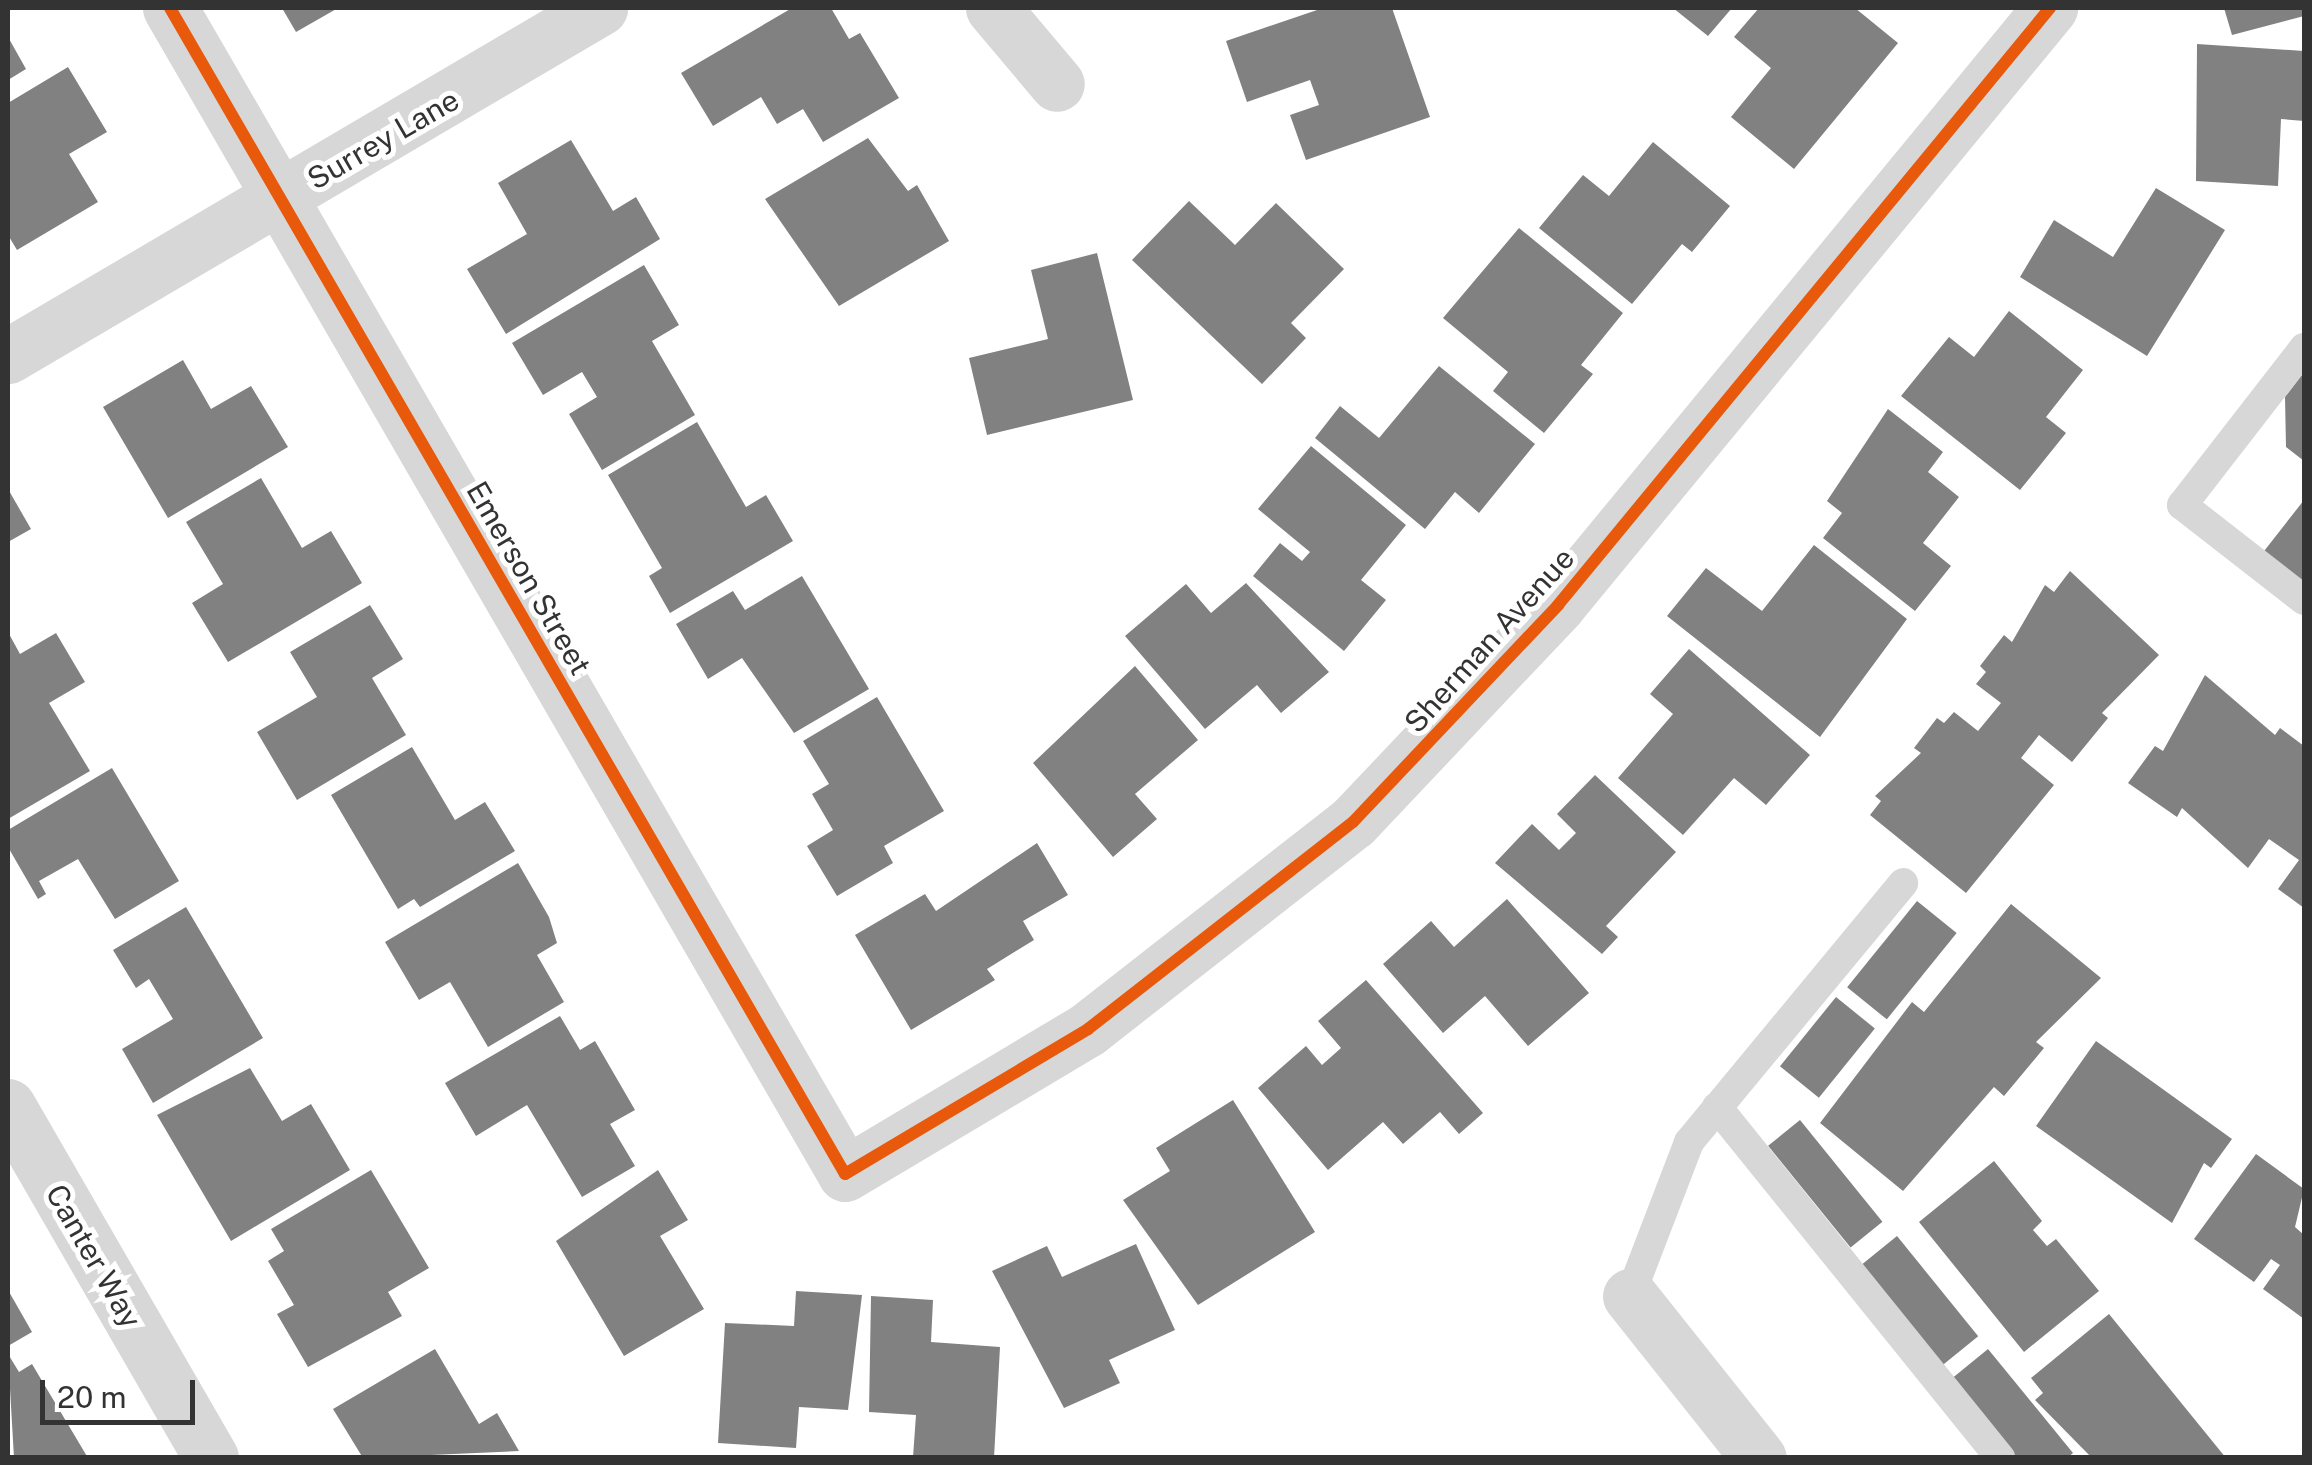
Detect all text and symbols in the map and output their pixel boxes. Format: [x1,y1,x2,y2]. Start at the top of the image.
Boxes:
street label: Surrey Lane [301,81,465,197]
street label: Emerson Street [459,475,599,681]
street label: Sherman Avenue [1397,540,1581,740]
street label: Canter Way [38,1178,150,1334]
scale bar [45,1360,200,1422]
text: 20 m [57,1379,126,1415]

